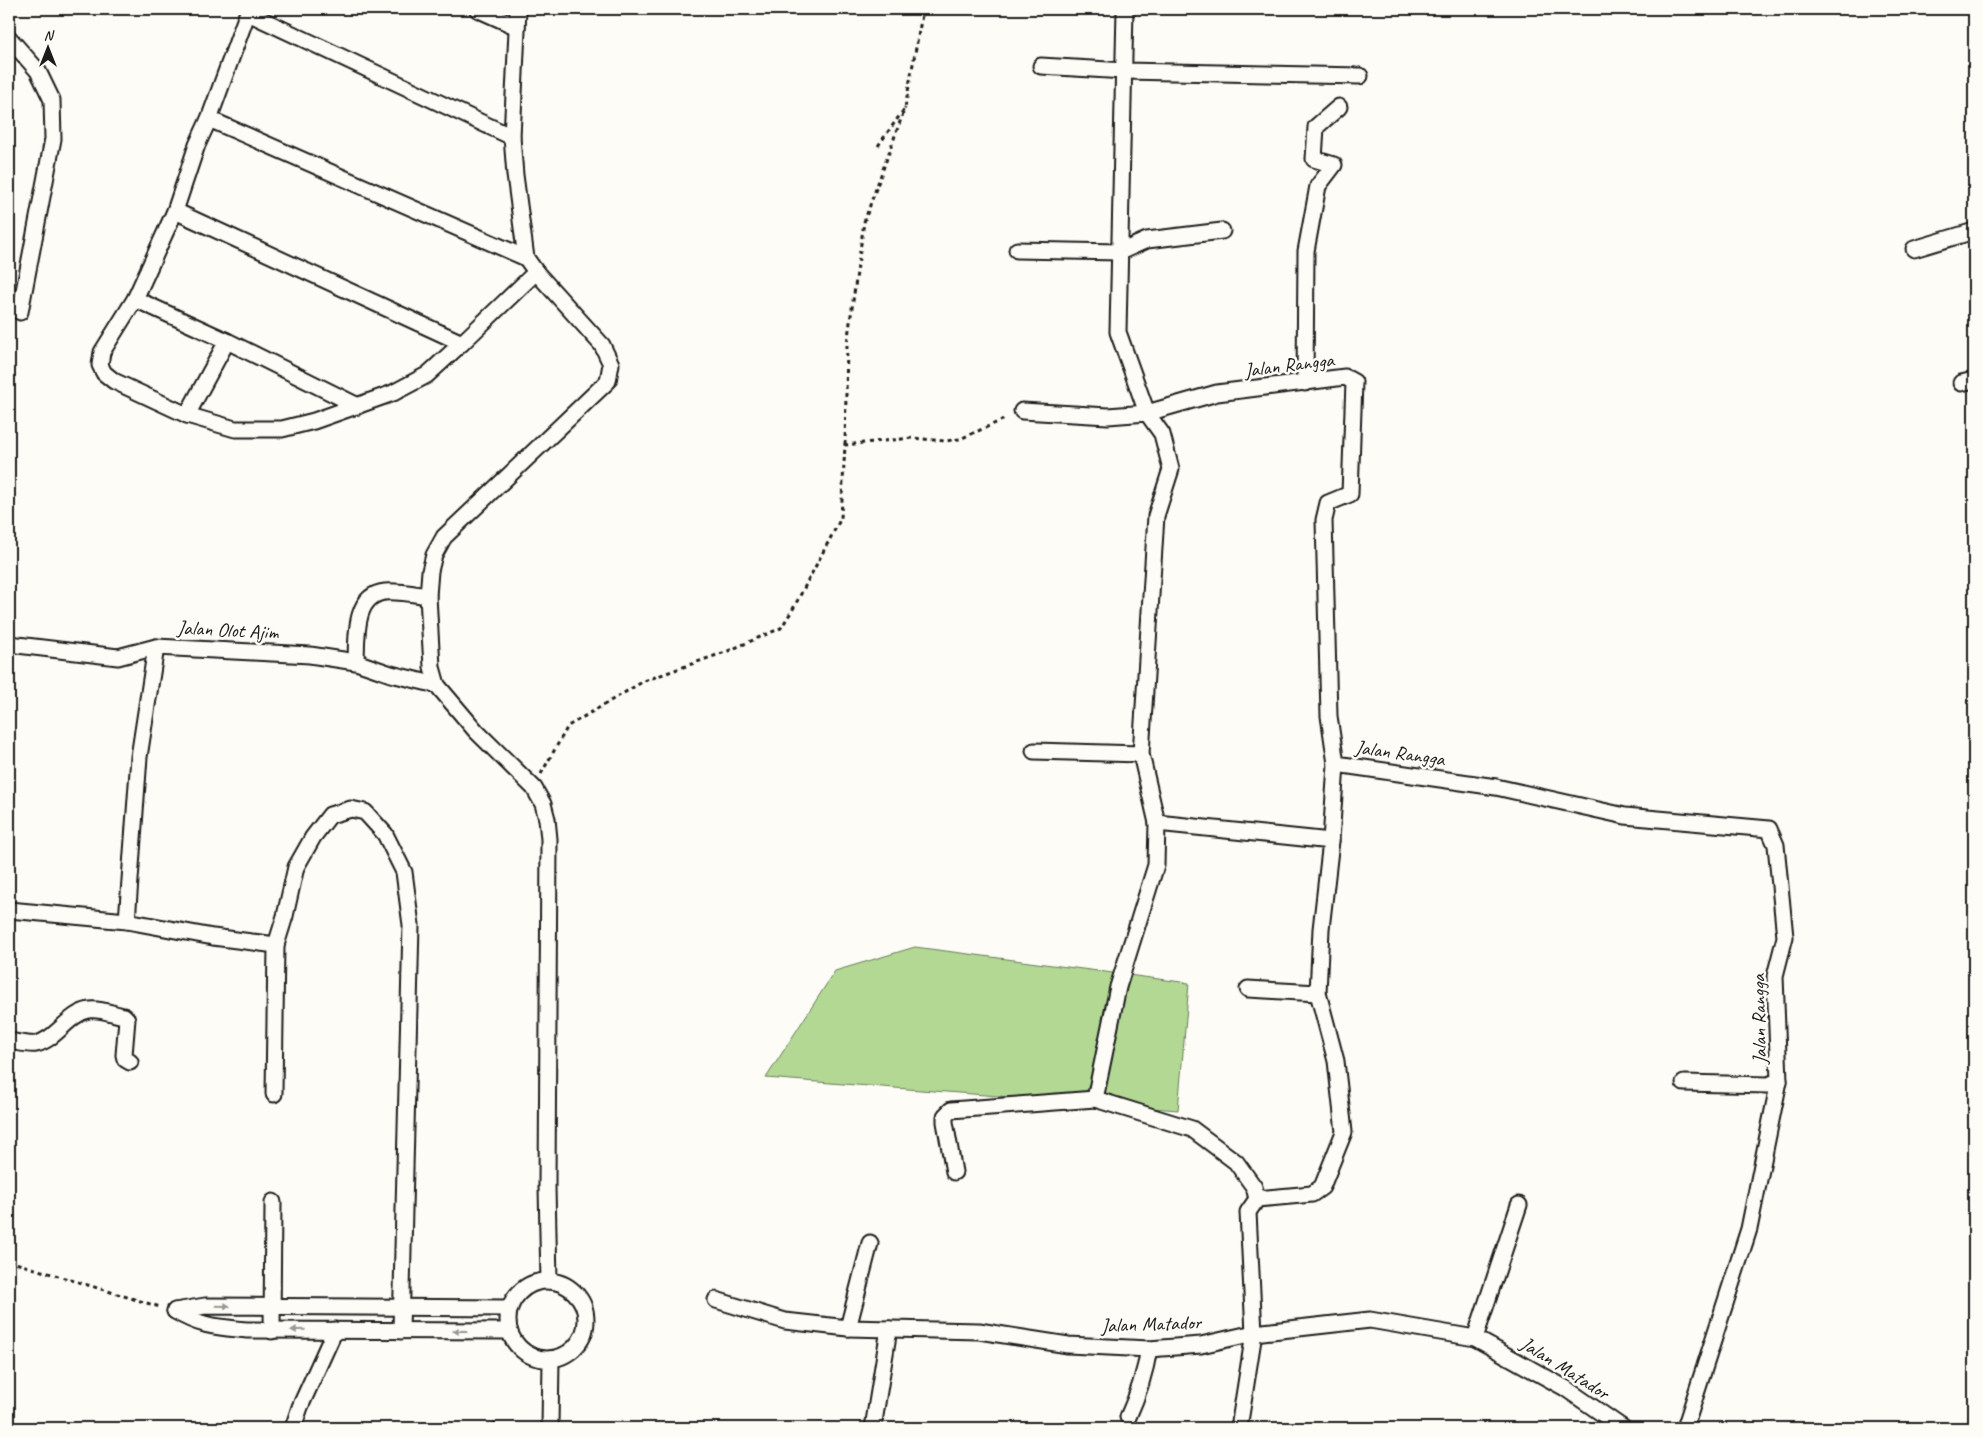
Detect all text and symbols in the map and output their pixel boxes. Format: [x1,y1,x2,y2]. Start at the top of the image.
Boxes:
north arrow [22,22,72,72]
text: N [44,27,55,44]
street label: Jalan Rangga [1242,347,1336,383]
street label: Jalan Olot Ajim [176,615,280,645]
street label: Jalan Rangga [1353,734,1448,772]
street label: Jalan Rangga [1746,973,1772,1065]
one-way arrow [215,1302,231,1310]
street label: Jalan Matador [1100,1310,1203,1338]
one-way arrow [290,1327,306,1335]
one-way arrow [452,1327,468,1335]
street label: Jalan Matador [1515,1330,1616,1406]

